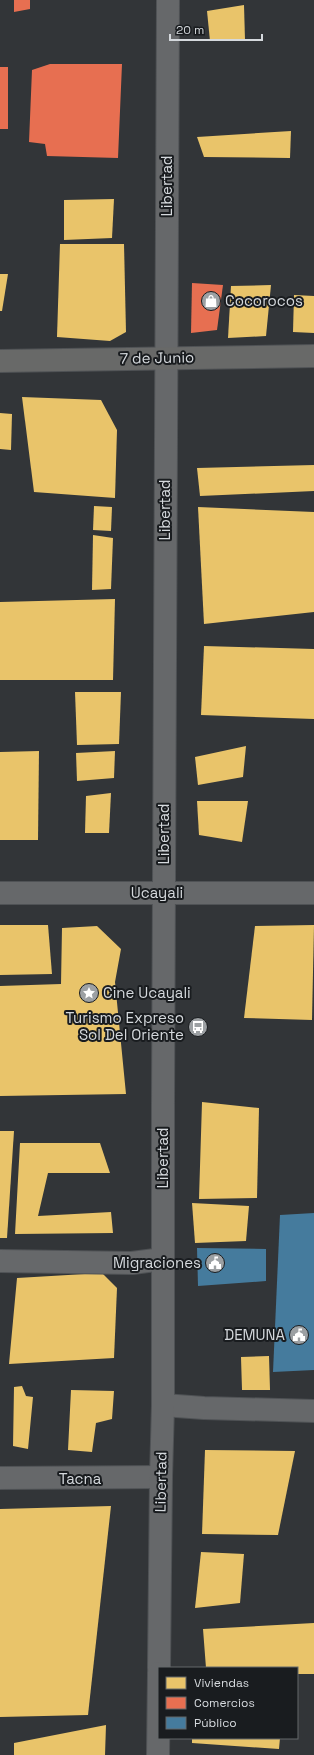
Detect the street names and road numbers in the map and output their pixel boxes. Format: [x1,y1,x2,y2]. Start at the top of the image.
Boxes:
street label: Libertad [157,156,176,217]
street label: 7 de Junio [120,347,194,368]
street label: Libertad [155,480,174,541]
street label: Libertad [154,804,173,865]
street label: Ucayali [131,883,183,902]
street label: Libertad [153,1128,172,1189]
street label: Libertad [150,1451,171,1513]
street label: Tacna [59,1469,102,1488]

